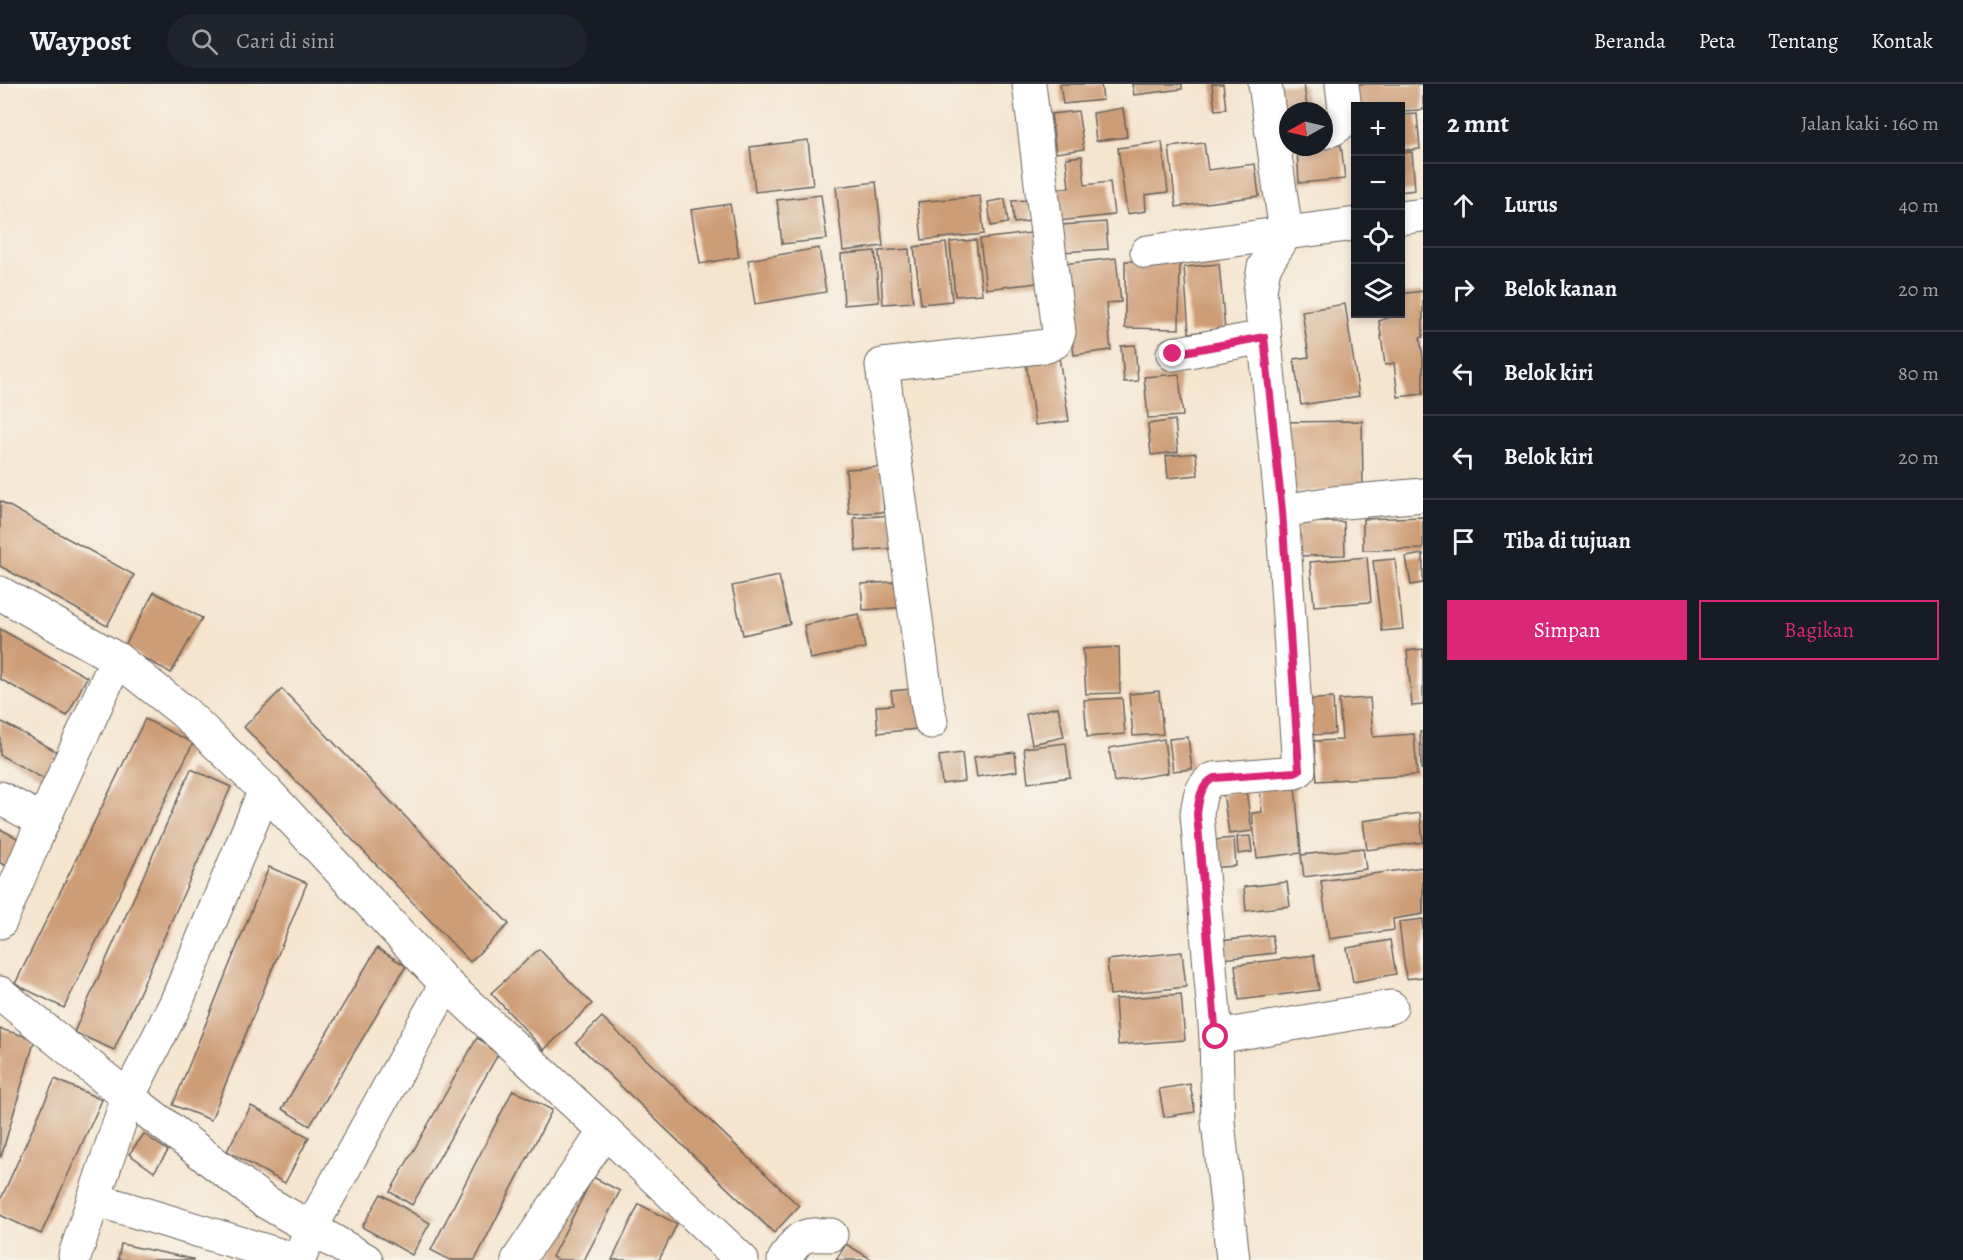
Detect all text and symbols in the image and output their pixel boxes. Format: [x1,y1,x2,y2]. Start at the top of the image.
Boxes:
search box [167,14,587,68]
text: Waypost [30,22,131,60]
icon: search [188,25,221,58]
text: Cari di sini [236,26,335,56]
text: Beranda [1594,27,1666,55]
text: Peta [1699,27,1735,55]
text: Tentang [1768,27,1838,55]
text: Kontak [1871,27,1933,55]
north arrow [1279,102,1333,156]
map controls [1351,102,1405,318]
button: + [1351,102,1405,156]
text: 2 mnt [1447,106,1509,141]
text: Jalan kaki · 160 m [1801,110,1939,137]
button: − [1351,156,1405,210]
icon: ahead [1447,189,1480,222]
text: Lurus [1504,190,1558,220]
text: 40 m [1899,192,1939,219]
button: locate [1351,210,1405,264]
button: layers [1351,264,1405,318]
icon: right [1447,273,1480,306]
text: Belok kanan [1504,274,1617,304]
text: 20 m [1898,276,1939,303]
route end [1159,340,1185,366]
icon: left [1447,357,1480,390]
text: Belok kiri [1504,358,1593,388]
text: 80 m [1898,360,1939,387]
icon: left [1447,441,1480,474]
text: Belok kiri [1504,442,1593,472]
text: 20 m [1898,444,1939,471]
icon: arrive [1447,525,1480,558]
text: Tiba di tujuan [1504,526,1631,556]
button: Simpan [1447,600,1687,660]
button: Bagikan [1699,600,1939,660]
route start [1202,1023,1228,1049]

